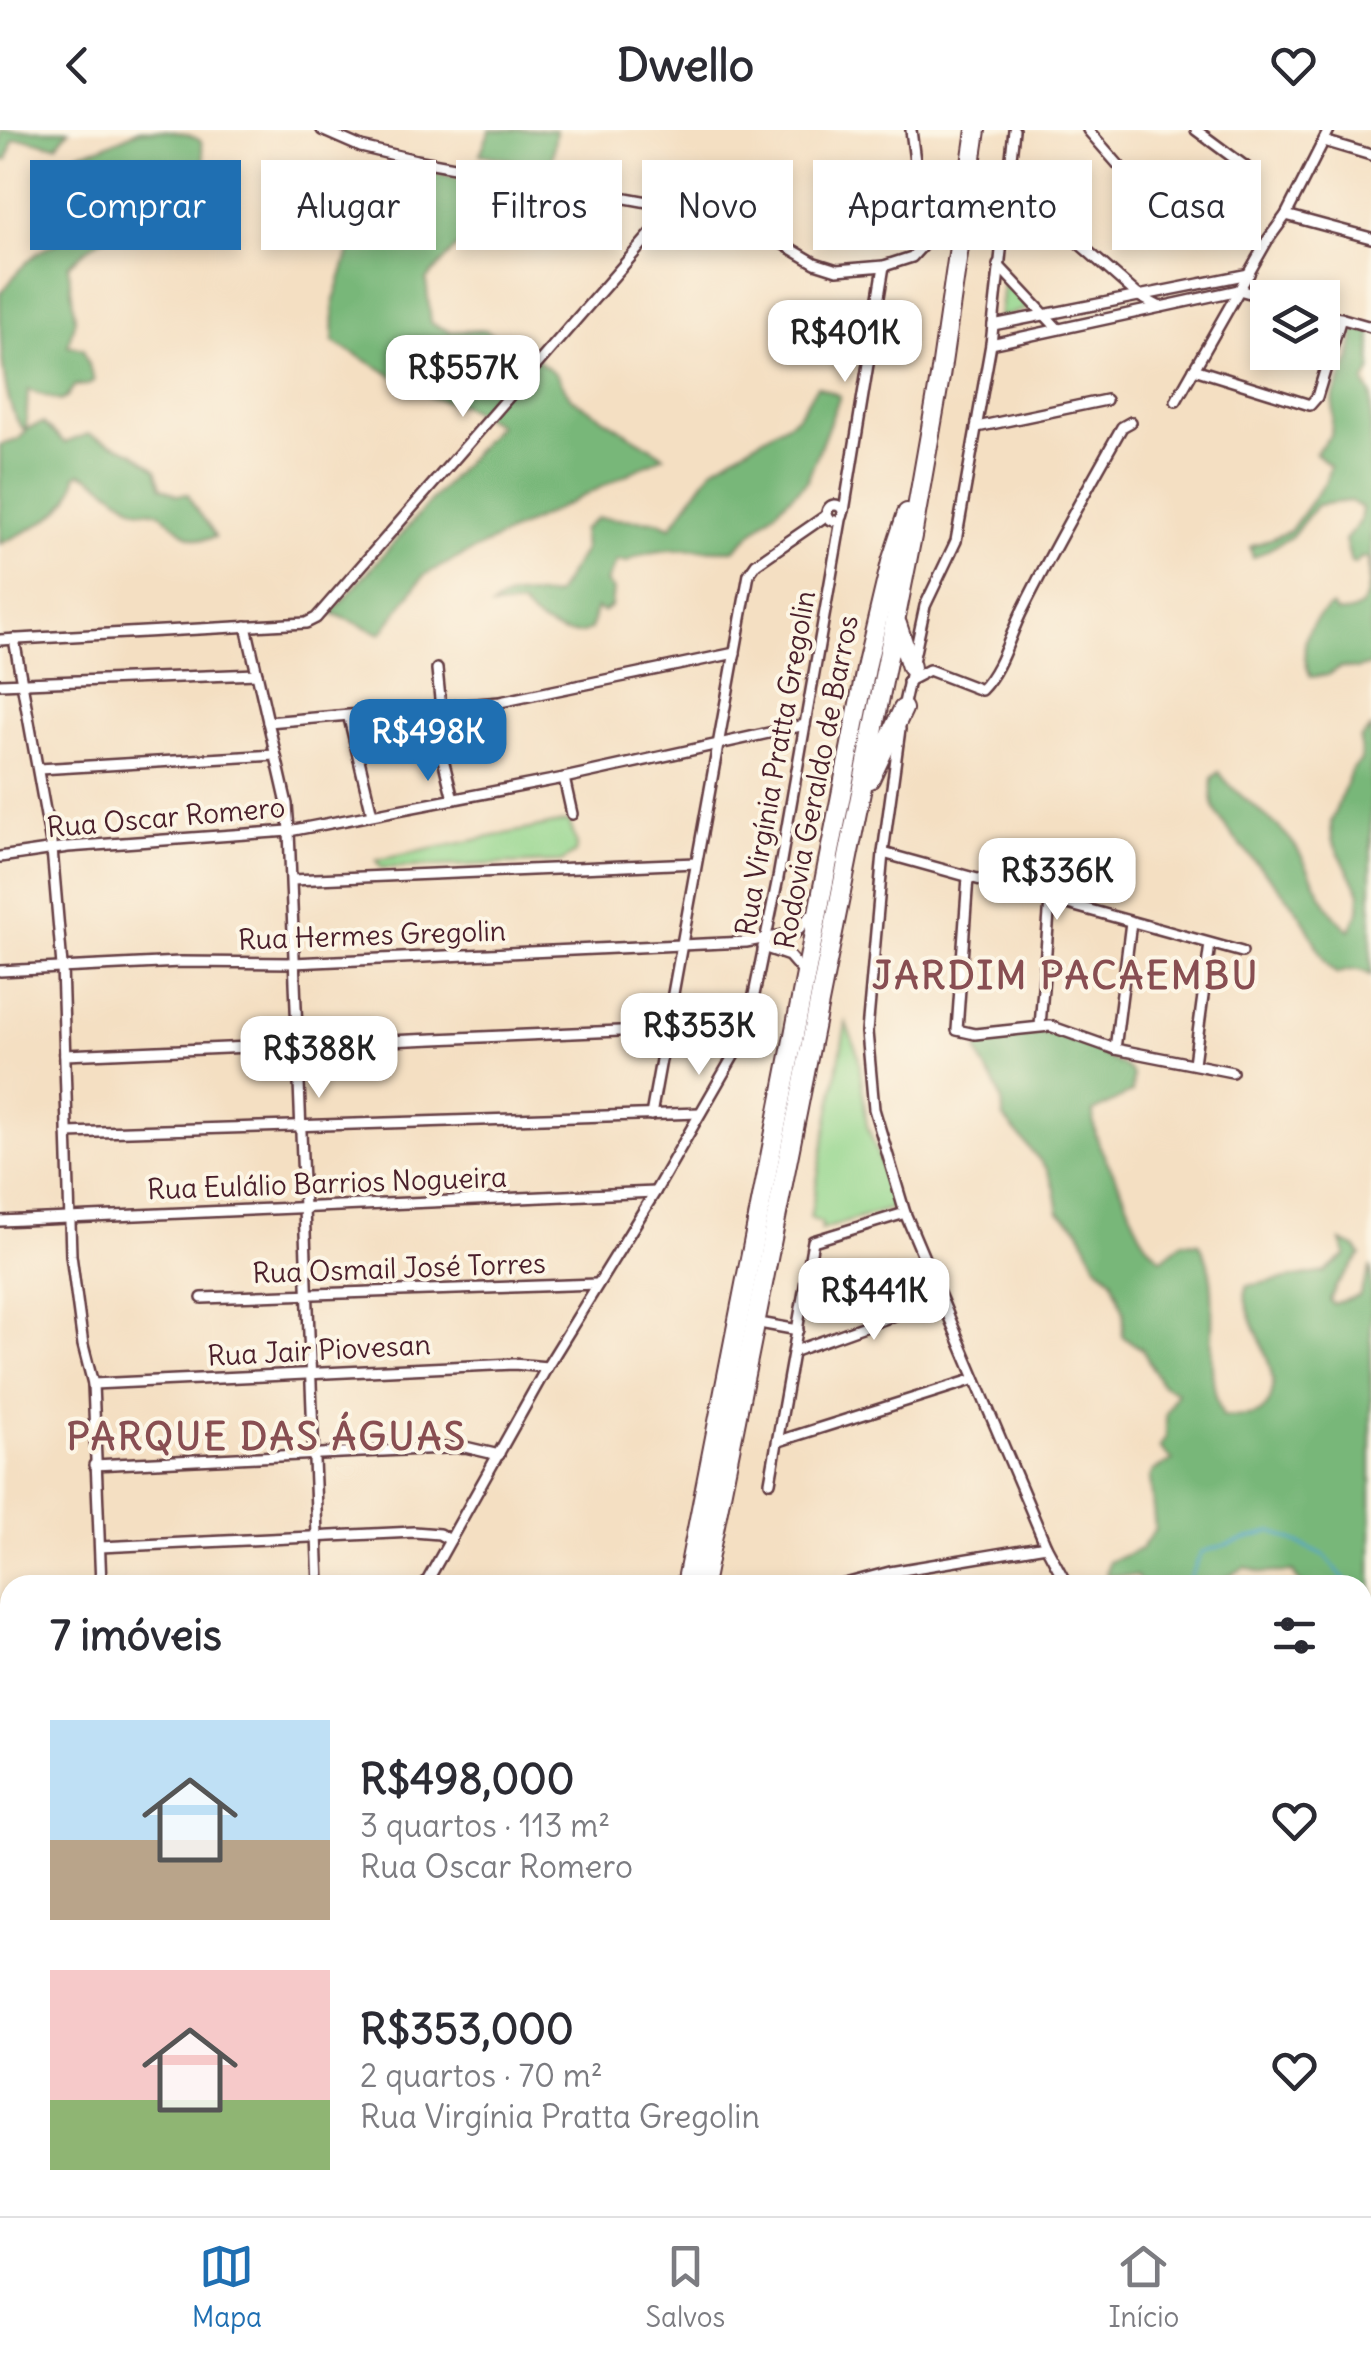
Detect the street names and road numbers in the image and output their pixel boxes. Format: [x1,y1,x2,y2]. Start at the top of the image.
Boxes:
street label: Rua Virgínia Pratta Gregolin [727,588,823,938]
street label: Rodovia Geraldo de Barros [766,612,866,952]
street label: Rua Oscar Romero [45,789,287,845]
street label: Rua Hermes Gregolin [237,912,507,958]
street label: Rua Eulálio Barrios Nogueira [147,1159,507,1207]
street label: Rua Osmail José Torres [252,1245,546,1291]
street label: Rua Jair Piovesan [206,1326,432,1374]

